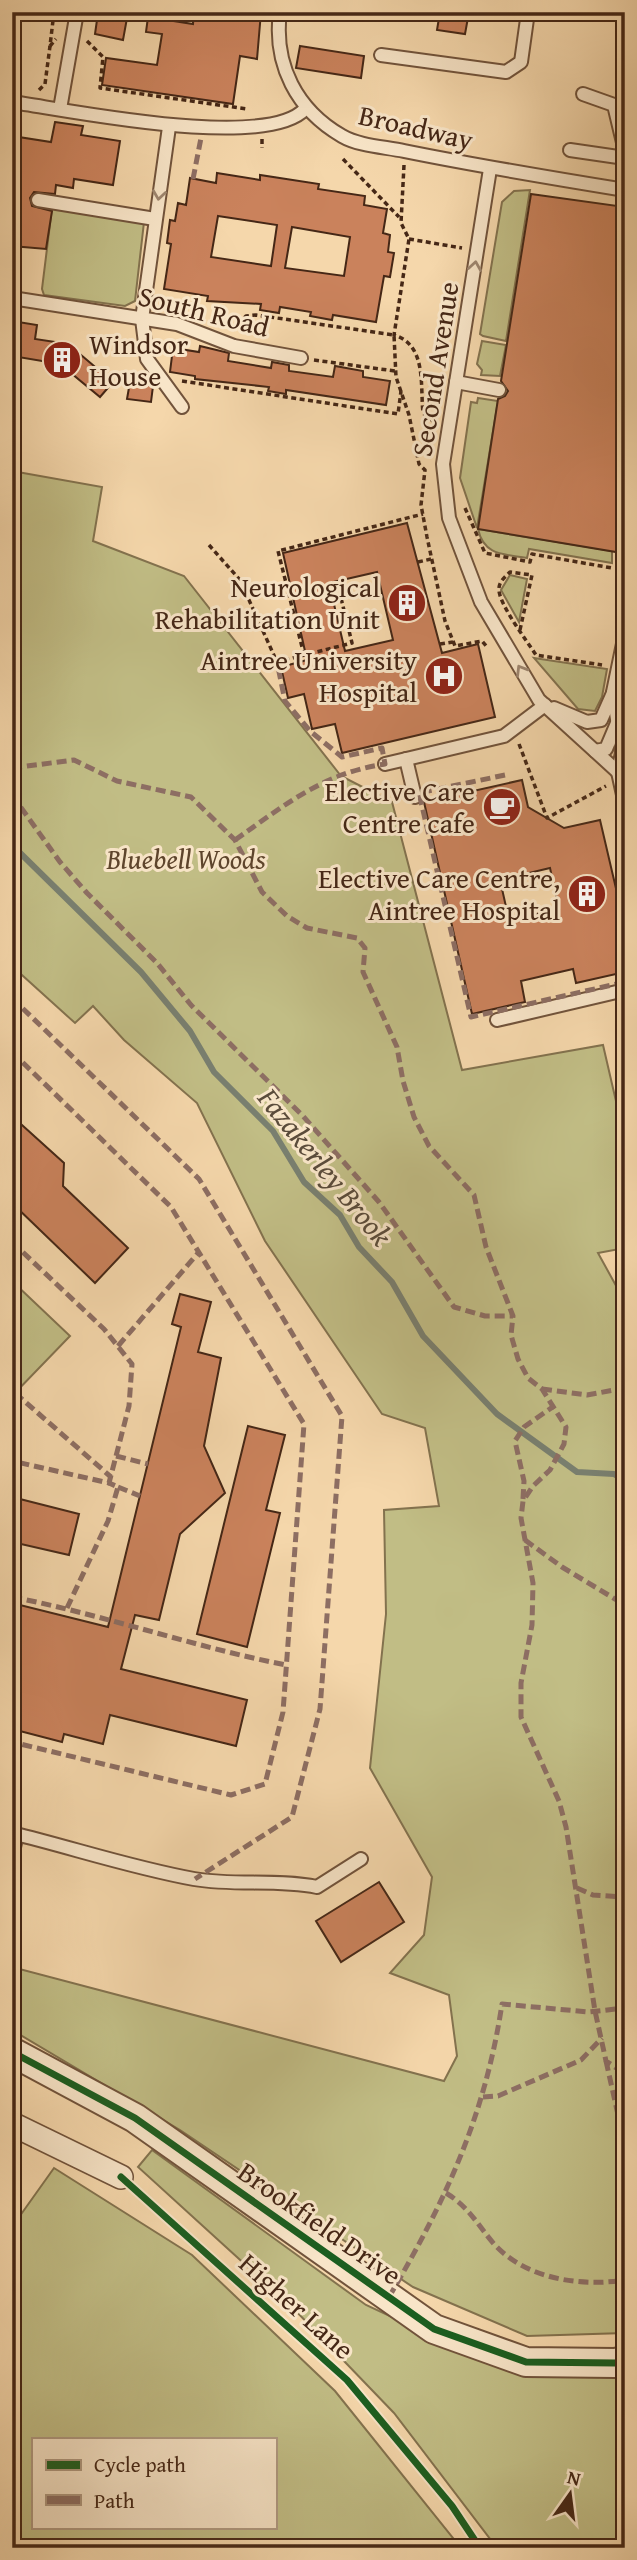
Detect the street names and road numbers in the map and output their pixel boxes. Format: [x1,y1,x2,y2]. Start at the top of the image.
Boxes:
street label: Broadway [355,93,477,160]
street label: South Road [134,274,274,347]
street label: Second Avenue [400,279,469,459]
street label: Brookfield Drive [230,2151,411,2294]
street label: Higher Lane [231,2243,364,2369]

